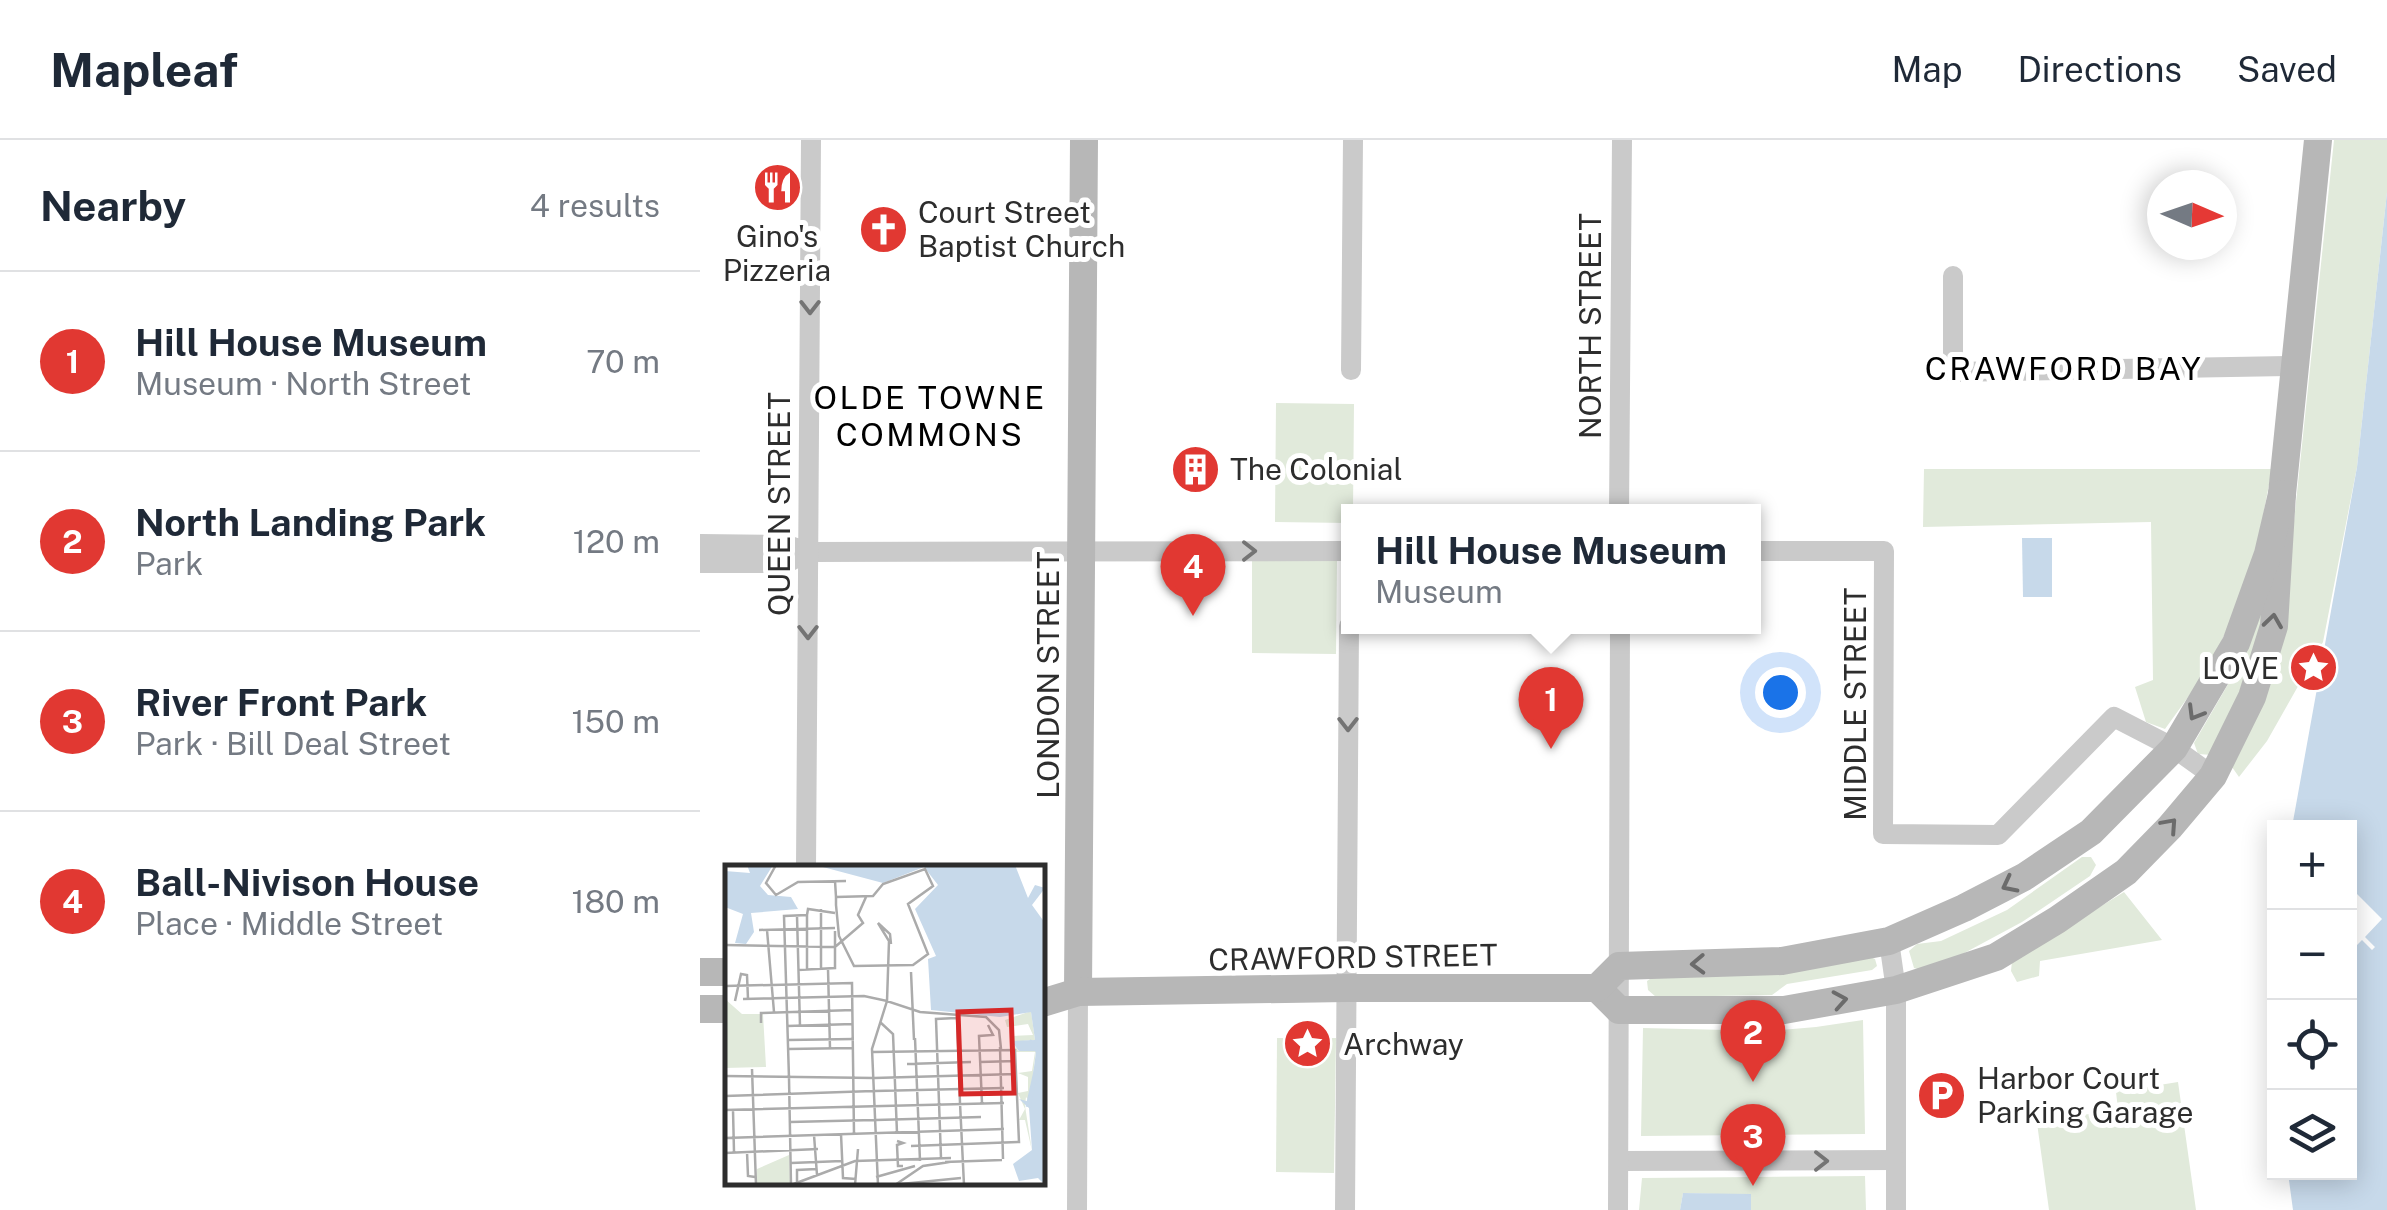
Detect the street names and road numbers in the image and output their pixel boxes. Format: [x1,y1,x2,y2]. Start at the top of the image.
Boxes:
street label: NORTH STREET [1572,213,1608,439]
street label: QUEEN STREET [761,392,797,616]
street label: LONDON STREET [1030,551,1066,799]
street label: MIDDLE STREET [1837,587,1873,821]
street label: CRAWFORD STREET [1208,936,1498,978]

